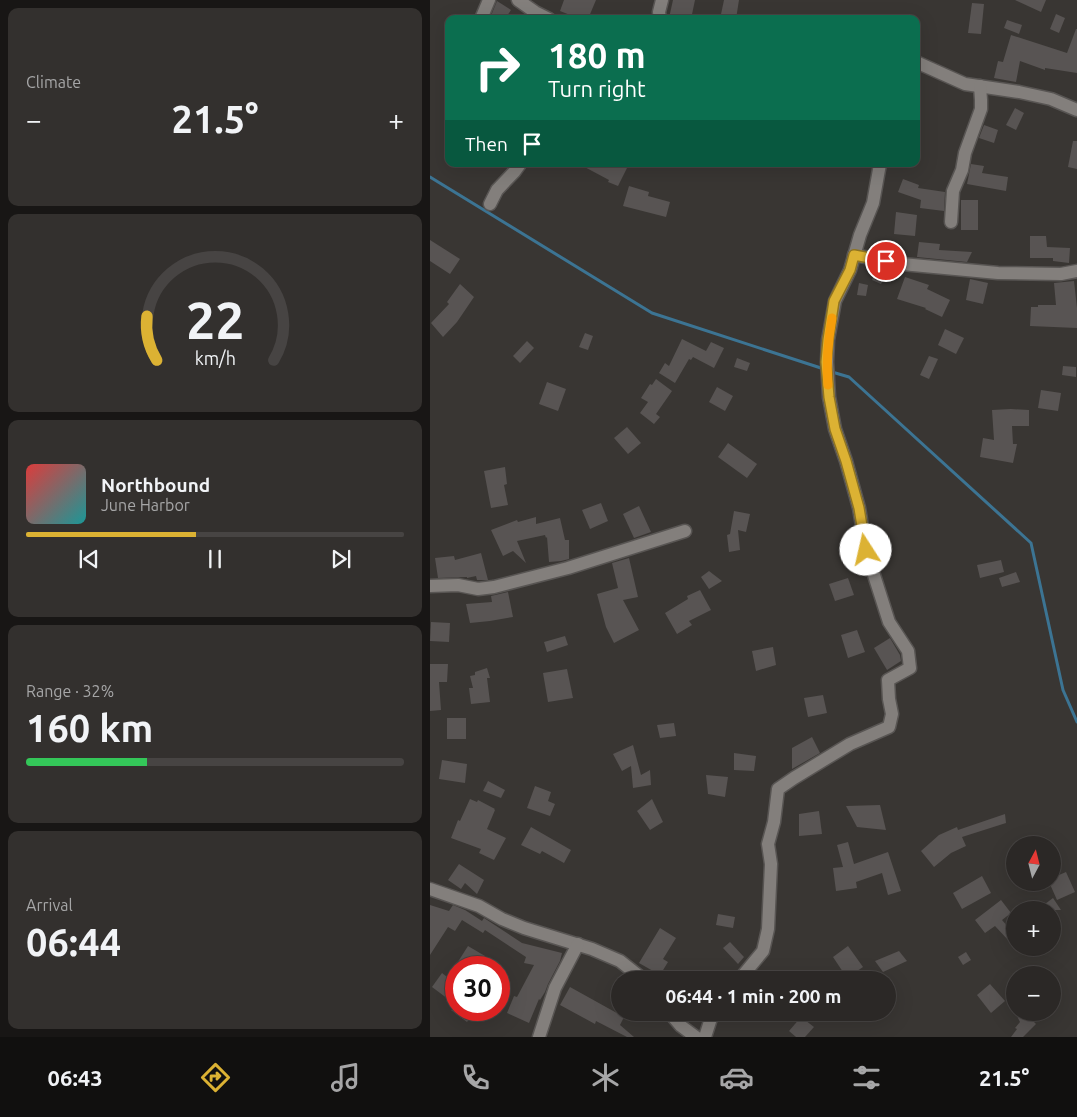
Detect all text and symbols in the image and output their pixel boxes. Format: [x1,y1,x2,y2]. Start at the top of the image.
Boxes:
icon: right [465,35,530,100]
text: 180 m [548,35,646,75]
text: Climate [26,73,81,91]
text: Turn right [548,76,646,101]
text: 21.5° [171,98,259,140]
text: − [26,104,42,135]
text: + [388,104,404,135]
icon: arrive [518,130,546,158]
text: Then [465,133,508,155]
pin [865,240,907,282]
icon: arrive [872,247,900,275]
text: 22 [186,291,244,349]
text: km/h [194,348,236,368]
text: Northbound [101,474,210,496]
text: June Harbor [101,496,190,514]
position arrow [839,523,891,575]
icon: previous [75,545,103,573]
icon: pause [201,545,229,573]
icon: next [327,545,355,573]
text: Range · 32% [26,682,114,700]
text: 160 km [26,707,153,749]
north arrow [1006,836,1061,891]
map controls [1006,836,1061,1021]
text: Arrival [26,896,73,914]
button: + [1006,901,1061,956]
text: 06:44 [26,921,121,963]
speed limit sign: 30 [445,956,510,1021]
button: − [1006,966,1061,1021]
text: 06:44 · 1 min · 200 m [666,985,841,1007]
icon: directions [198,1060,233,1095]
icon: music [328,1060,363,1095]
icon: phone [458,1060,493,1095]
icon: climate [588,1060,623,1095]
icon: car [719,1060,754,1095]
icon: filters [849,1060,884,1095]
text: 06:43 [48,1065,103,1090]
text: 21.5° [979,1065,1029,1090]

